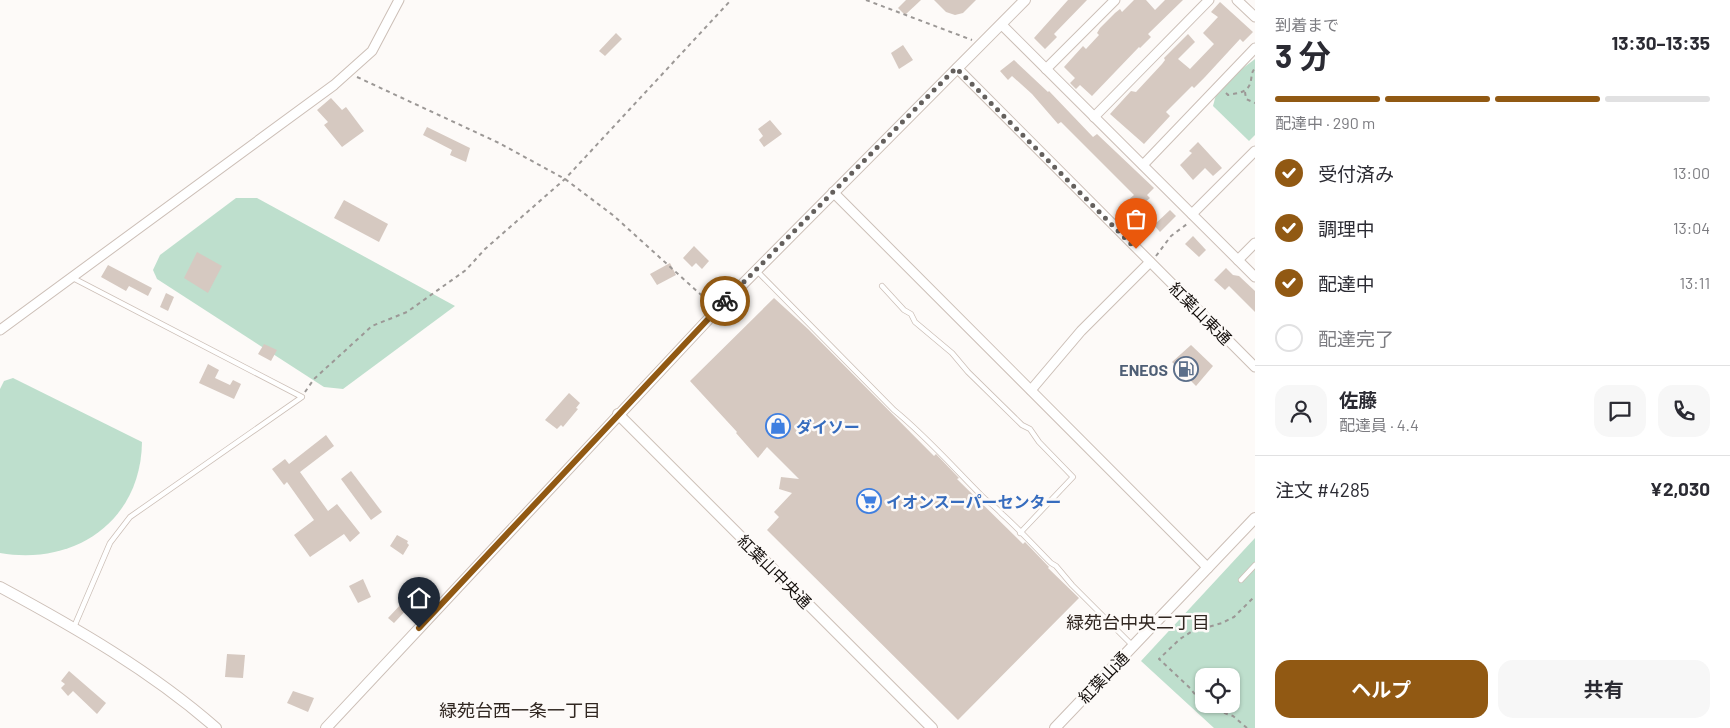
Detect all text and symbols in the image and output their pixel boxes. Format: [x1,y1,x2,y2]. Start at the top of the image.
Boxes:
text: 到着まで [1275,15,1339,34]
text: 13:30–13:35 [1612,31,1710,54]
text: 3 分 [1275,36,1331,74]
text: 配達中 · 290 m [1275,113,1375,132]
icon: check [1275,159,1303,187]
text: 受付済み [1318,162,1394,185]
text: 13:00 [1673,163,1710,182]
pin [1115,198,1157,249]
icon: bag [1122,205,1150,233]
icon: check [1275,214,1303,242]
text: 調理中 [1318,217,1375,240]
text: 13:04 [1673,218,1710,237]
icon: check [1275,269,1303,297]
text: 配達中 [1318,272,1375,295]
text: 13:11 [1679,273,1710,292]
courier [700,276,750,326]
street label: 紅葉山東通 [1166,278,1236,348]
icon: bike [711,287,739,315]
text: 配達完了 [1318,327,1394,350]
fuel station icon: ENEOS [1173,356,1199,382]
place label: ENEOS [1119,360,1168,379]
button: person [1275,385,1327,437]
button: chat [1594,385,1646,437]
button: phone [1658,385,1710,437]
text: 佐藤 [1339,388,1377,411]
shop icon: ダイソー [765,413,791,439]
text: 配達員 · 4.4 [1339,415,1419,434]
place label: ダイソー [796,417,860,436]
text: ¥2,030 [1650,477,1710,500]
text: 注文 #4285 [1275,478,1370,501]
supermarket icon: イオンスーパーセンター [856,488,882,514]
place label: イオンスーパーセンター [886,492,1062,511]
street label: 紅葉山中央通 [734,530,816,612]
pin [398,577,440,628]
icon: home [405,584,433,612]
district label: 緑苑台中央二丁目 [1066,611,1210,633]
street label: 紅葉山通 [1074,647,1132,707]
button: ヘルプ [1275,660,1488,718]
button: 共有 [1498,660,1710,718]
map controls [1195,668,1240,713]
button: locate [1195,668,1240,713]
district label: 緑苑台西一条一丁目 [439,699,601,721]

